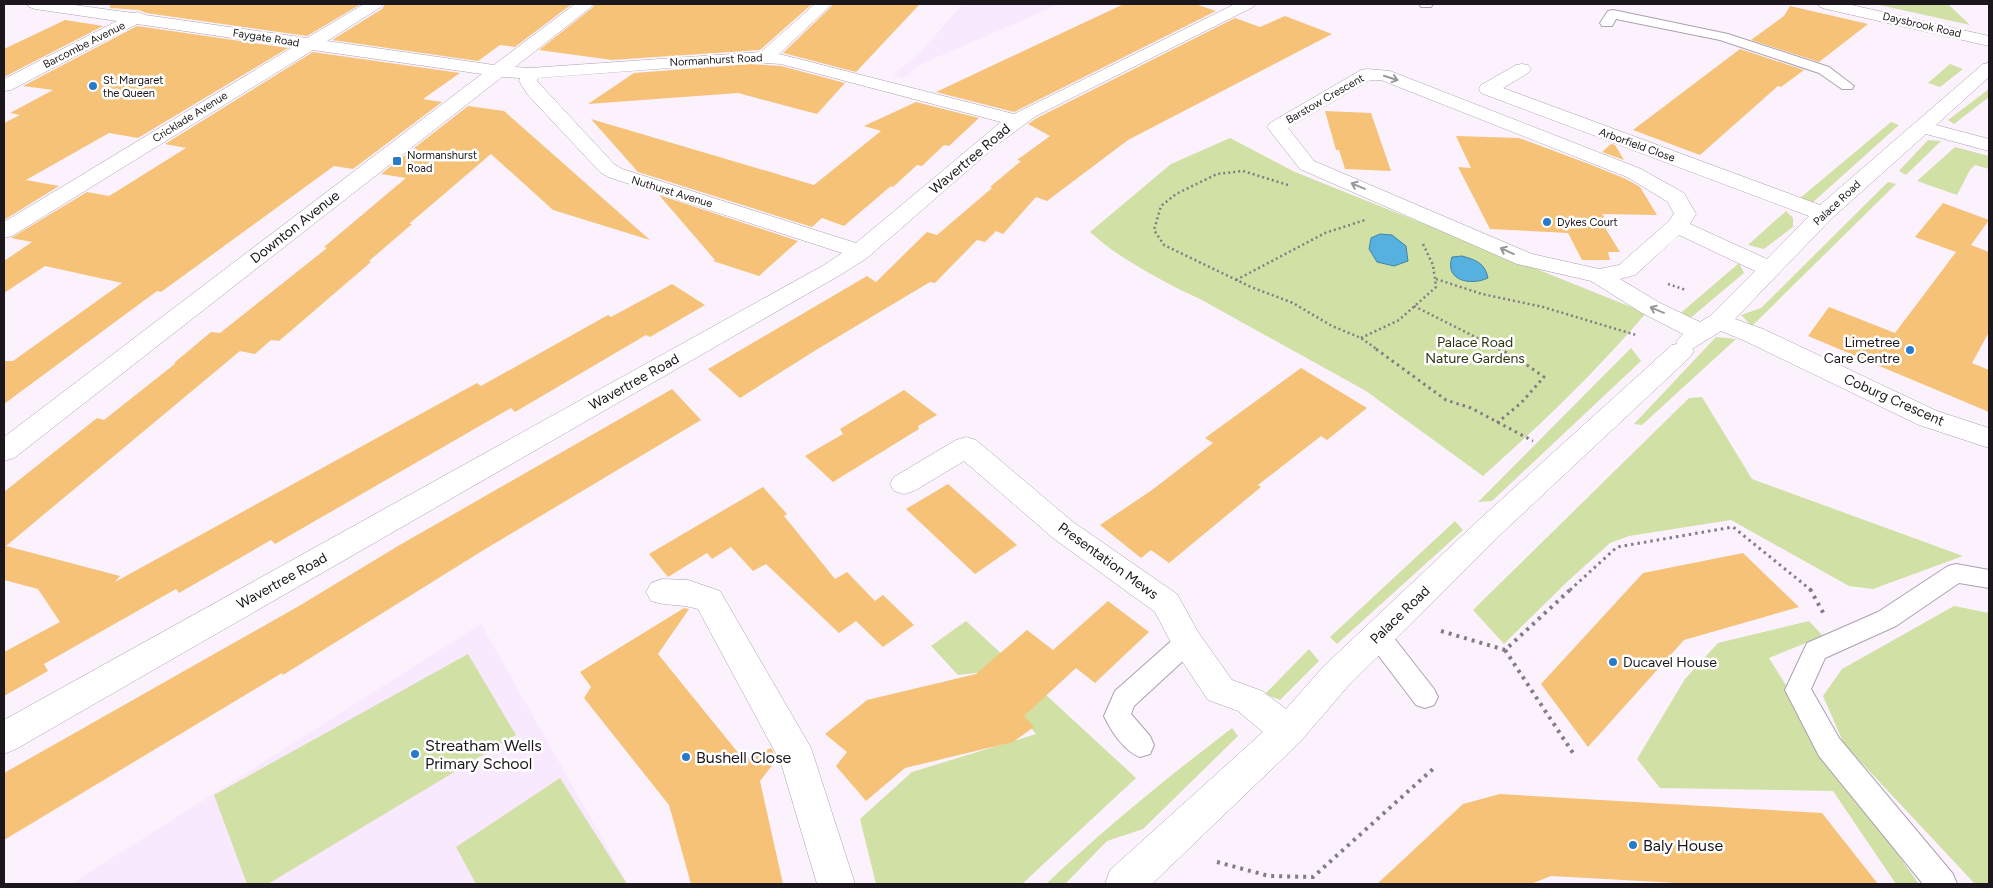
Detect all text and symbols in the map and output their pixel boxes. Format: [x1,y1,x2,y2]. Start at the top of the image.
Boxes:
street label: Daysbrook Road [1881,10,1963,40]
street label: Barcombe Avenue [41,19,127,71]
street label: Faygate Road [232,26,300,50]
street label: Normanhurst Road [669,51,763,69]
street label: Barstow Crescent [1284,71,1366,127]
place label: St. Margaret the Queen [103,74,164,100]
one-way arrow [1383,74,1399,83]
marker: St. Margaret the Queen [87,80,99,92]
street label: Cricklade Avenue [150,89,230,145]
street label: Wavertree Road [926,120,1014,198]
street label: Arborfield Close [1597,125,1677,165]
place label: Normanshurst Road [407,149,477,175]
marker: Normanshurst Road [391,155,403,167]
street label: Nuthurst Avenue [630,174,714,210]
street label: Palace Road [1811,178,1863,228]
one-way arrow [1351,181,1366,191]
street label: Downton Avenue [247,187,343,267]
marker: Dykes Court [1541,216,1553,228]
place label: Dykes Court [1557,216,1618,229]
one-way arrow [1500,246,1515,256]
one-way arrow [1650,305,1665,315]
park label: Palace Road Nature Gardens [1425,334,1525,367]
place label: Limetree Care Centre [1824,334,1900,367]
marker: Limetree Care Centre [1904,344,1916,356]
street label: Wavertree Road [586,350,682,414]
street label: Coburg Crescent [1841,370,1947,430]
street label: Presentation Mews [1055,519,1161,603]
street label: Wavertree Road [234,549,330,613]
street label: Palace Road [1367,582,1433,648]
place label: Ducavel House [1623,654,1717,671]
marker: Ducavel House [1607,656,1619,668]
place label: Streatham Wells Primary School [425,736,542,773]
marker: Streatham Wells Primary School [409,748,421,760]
place label: Bushell Close [696,748,792,767]
marker: Bushell Close [680,751,692,763]
place label: Baly House [1643,836,1724,855]
marker: Baly House [1627,839,1639,851]

